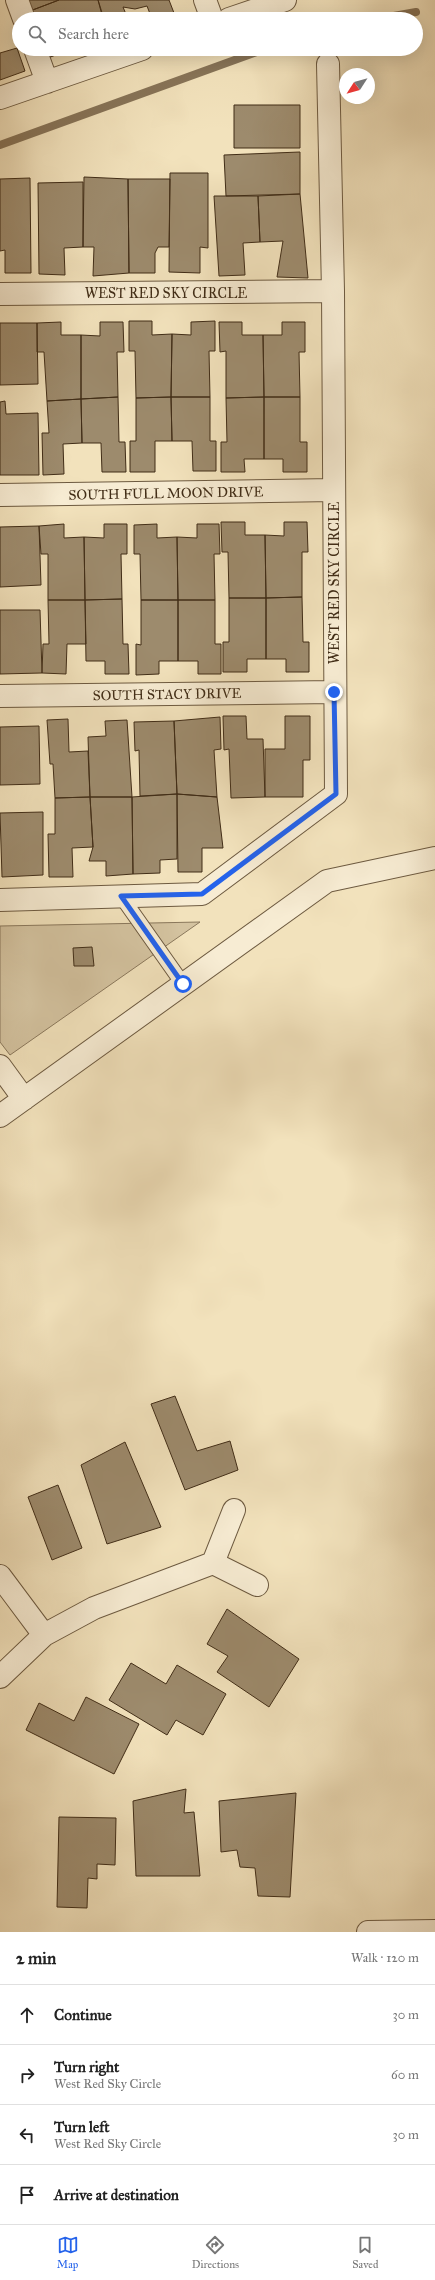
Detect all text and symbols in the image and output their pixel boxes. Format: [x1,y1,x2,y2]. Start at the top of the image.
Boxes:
search box [12,12,423,56]
icon: search [26,23,48,45]
text: Search here [58,25,129,43]
north arrow [339,68,375,104]
street label: WEST RED SKY CIRCLE [85,285,247,302]
street label: SOUTH FULL MOON DRIVE [68,483,264,504]
street label: WEST RED SKY CIRCLE [326,502,343,664]
route end [325,683,343,701]
street label: SOUTH STACY DRIVE [92,685,242,704]
route start [174,975,192,993]
text: 2 min [16,1948,56,1969]
text: Walk · 120 m [351,1950,419,1966]
icon: ahead [16,2004,38,2026]
text: Continue [54,2006,112,2024]
text: 30 m [393,2007,419,2023]
text: Turn right [54,2058,119,2076]
icon: right [16,2064,38,2086]
text: 60 m [391,2067,419,2083]
text: West Red Sky Circle [54,2076,161,2092]
text: Turn left [54,2118,110,2136]
icon: left [16,2124,38,2146]
text: 30 m [393,2127,419,2143]
text: West Red Sky Circle [54,2136,161,2152]
icon: arrive [16,2184,38,2206]
text: Arrive at destination [54,2186,179,2204]
tab: Map [57,2234,79,2271]
tab: Directions [192,2234,239,2271]
tab: Saved [352,2234,378,2271]

